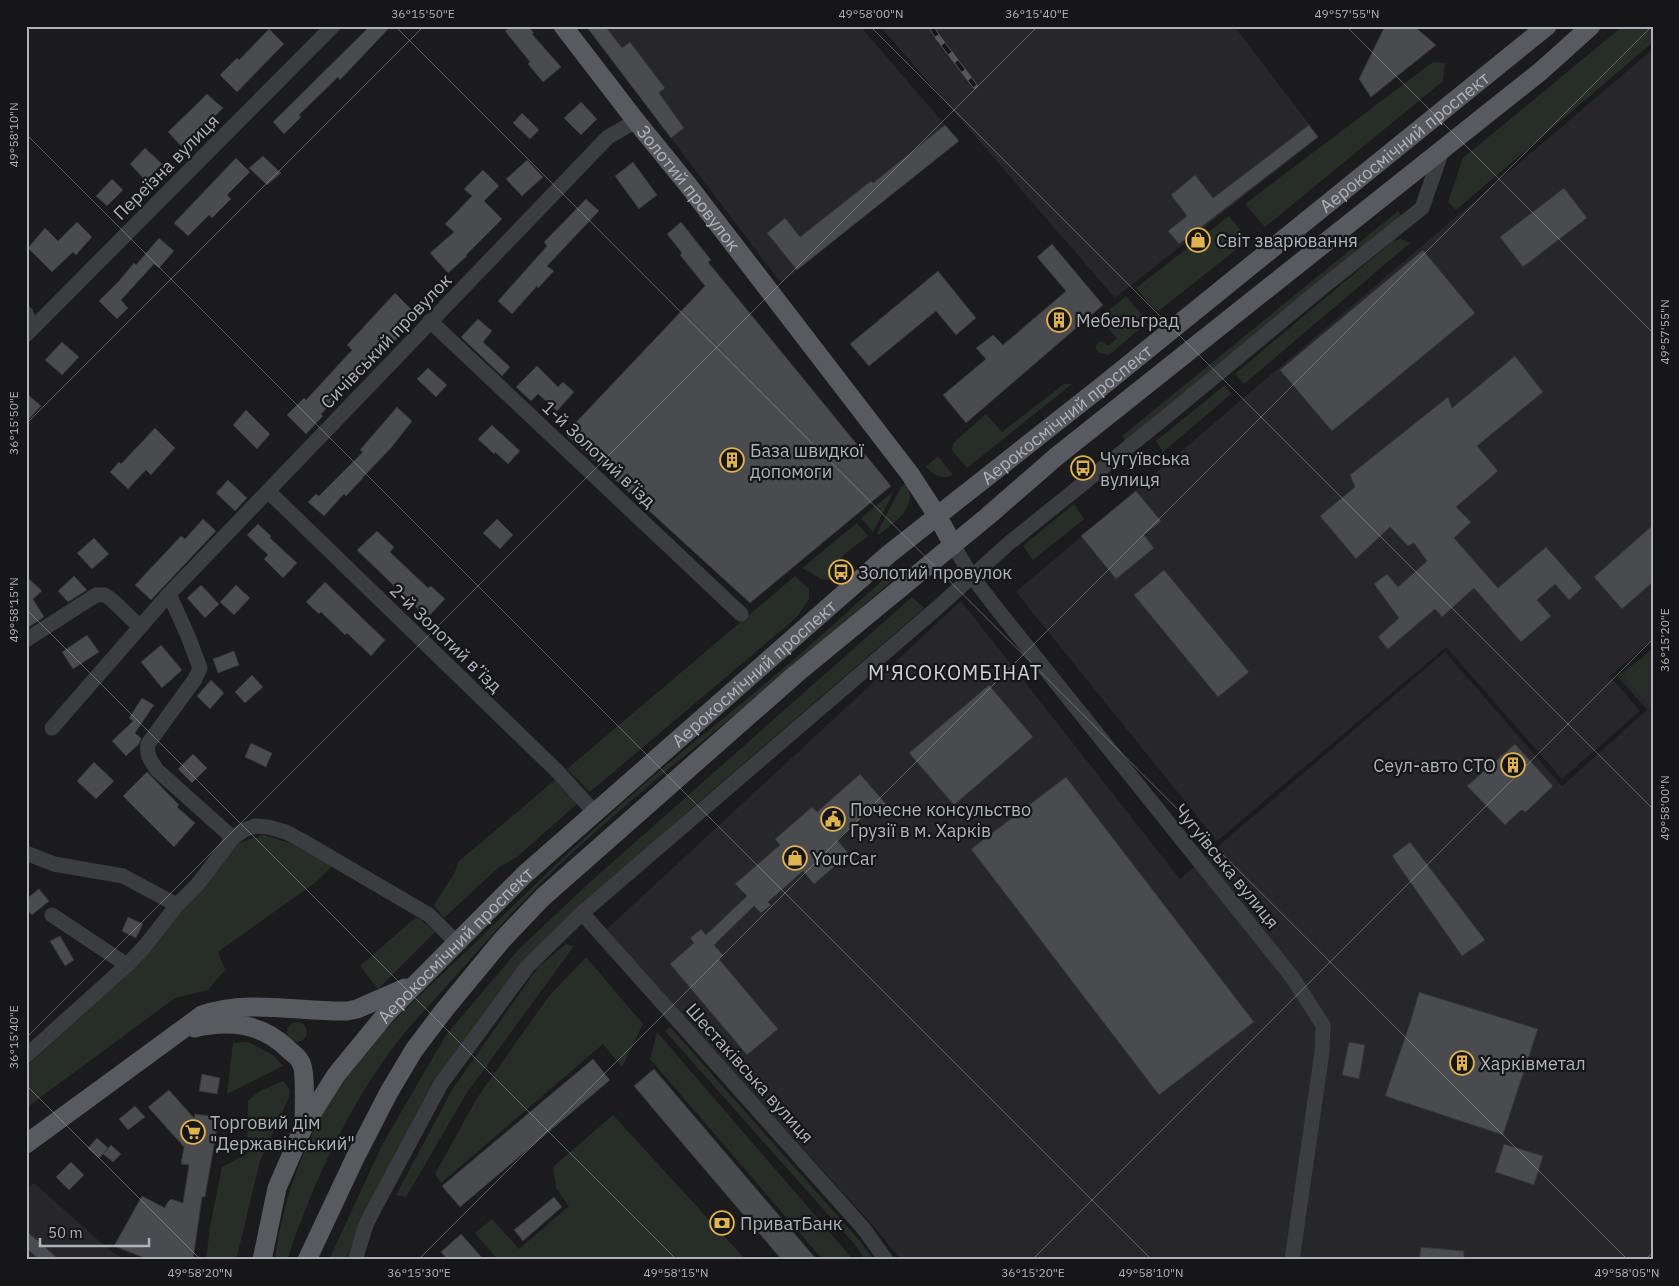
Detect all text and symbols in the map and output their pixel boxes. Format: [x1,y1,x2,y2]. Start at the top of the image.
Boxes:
text: 36°15'50"E [391,6,455,21]
text: 49°58'00"N [838,6,904,21]
text: 36°15'40"E [1005,6,1069,21]
text: 49°57'55"N [1314,6,1380,21]
street label: Аерокосмічний проспект [1314,66,1494,217]
text: 49°58'10"N [6,102,21,168]
street label: Переїзна вулиця [108,109,224,225]
street label: Золотий провулок [632,120,746,255]
shop icon: Світ зварювання [1185,227,1211,253]
place label: Світ зварювання [1216,229,1358,252]
street label: Сичівський провулок [315,268,457,413]
text: 49°57'55"N [1657,299,1672,365]
building icon: Мебельград [1046,307,1072,333]
place label: Мебельград [1076,309,1179,332]
street label: Аерокосмічний проспект [976,339,1157,489]
text: 36°15'50"E [6,391,21,455]
street label: 1-й Золотий в’їзд [537,395,661,513]
place label: База швидкої допомоги [750,439,864,483]
building icon: База швидкої допомоги [719,447,745,473]
place label: Чугуївська вулиця [1100,447,1190,491]
bus stop icon: Чугуївська вулиця [1070,455,1096,481]
bus stop icon: Золотий провулок [828,559,854,585]
place label: Золотий провулок [858,561,1012,584]
text: 49°58'15"N [6,577,21,643]
street label: 2-й Золотий в’їзд [385,579,507,698]
street label: Аерокосмічний проспект [666,594,841,752]
text: 36°15'20"E [1657,608,1672,672]
district label: М'ЯСОКОМБІНАТ [868,659,1042,686]
building icon: Сеул-авто СТО [1500,752,1526,778]
place label: Сеул-авто СТО [1373,754,1496,777]
text: 49°58'00"N [1657,775,1672,841]
place label: Почесне консульство Грузії в м. Харків [850,798,1031,842]
street label: Чугуївська вулиця [1170,799,1284,933]
public building icon: Почесне консульство Грузії в м. Харків [820,806,846,832]
shop icon: YourCar [782,845,808,871]
place label: YourCar [812,847,877,870]
street label: Аерокосмічний проспект [372,861,538,1028]
street label: Шестаківська вулиця [681,998,819,1148]
text: 36°15'40"E [6,1005,21,1069]
building icon: Харківметал [1449,1050,1475,1076]
place label: Харківметал [1480,1052,1586,1075]
place label: Торговий дім "Державінський" [210,1111,355,1155]
supermarket icon: Торговий дім "Державінський" [180,1119,206,1145]
bank icon: ПриватБанк [709,1210,735,1236]
place label: ПриватБанк [740,1212,843,1235]
scale bar [40,1216,149,1248]
text: 50 m [48,1223,83,1242]
text: 49°58'20"N [167,1265,233,1280]
text: 36°15'30"E [387,1265,451,1280]
text: 49°58'15"N [643,1265,709,1280]
text: 36°15'20"E [1001,1265,1065,1280]
text: 49°58'10"N [1118,1265,1184,1280]
text: 49°58'05"N [1594,1265,1660,1280]

